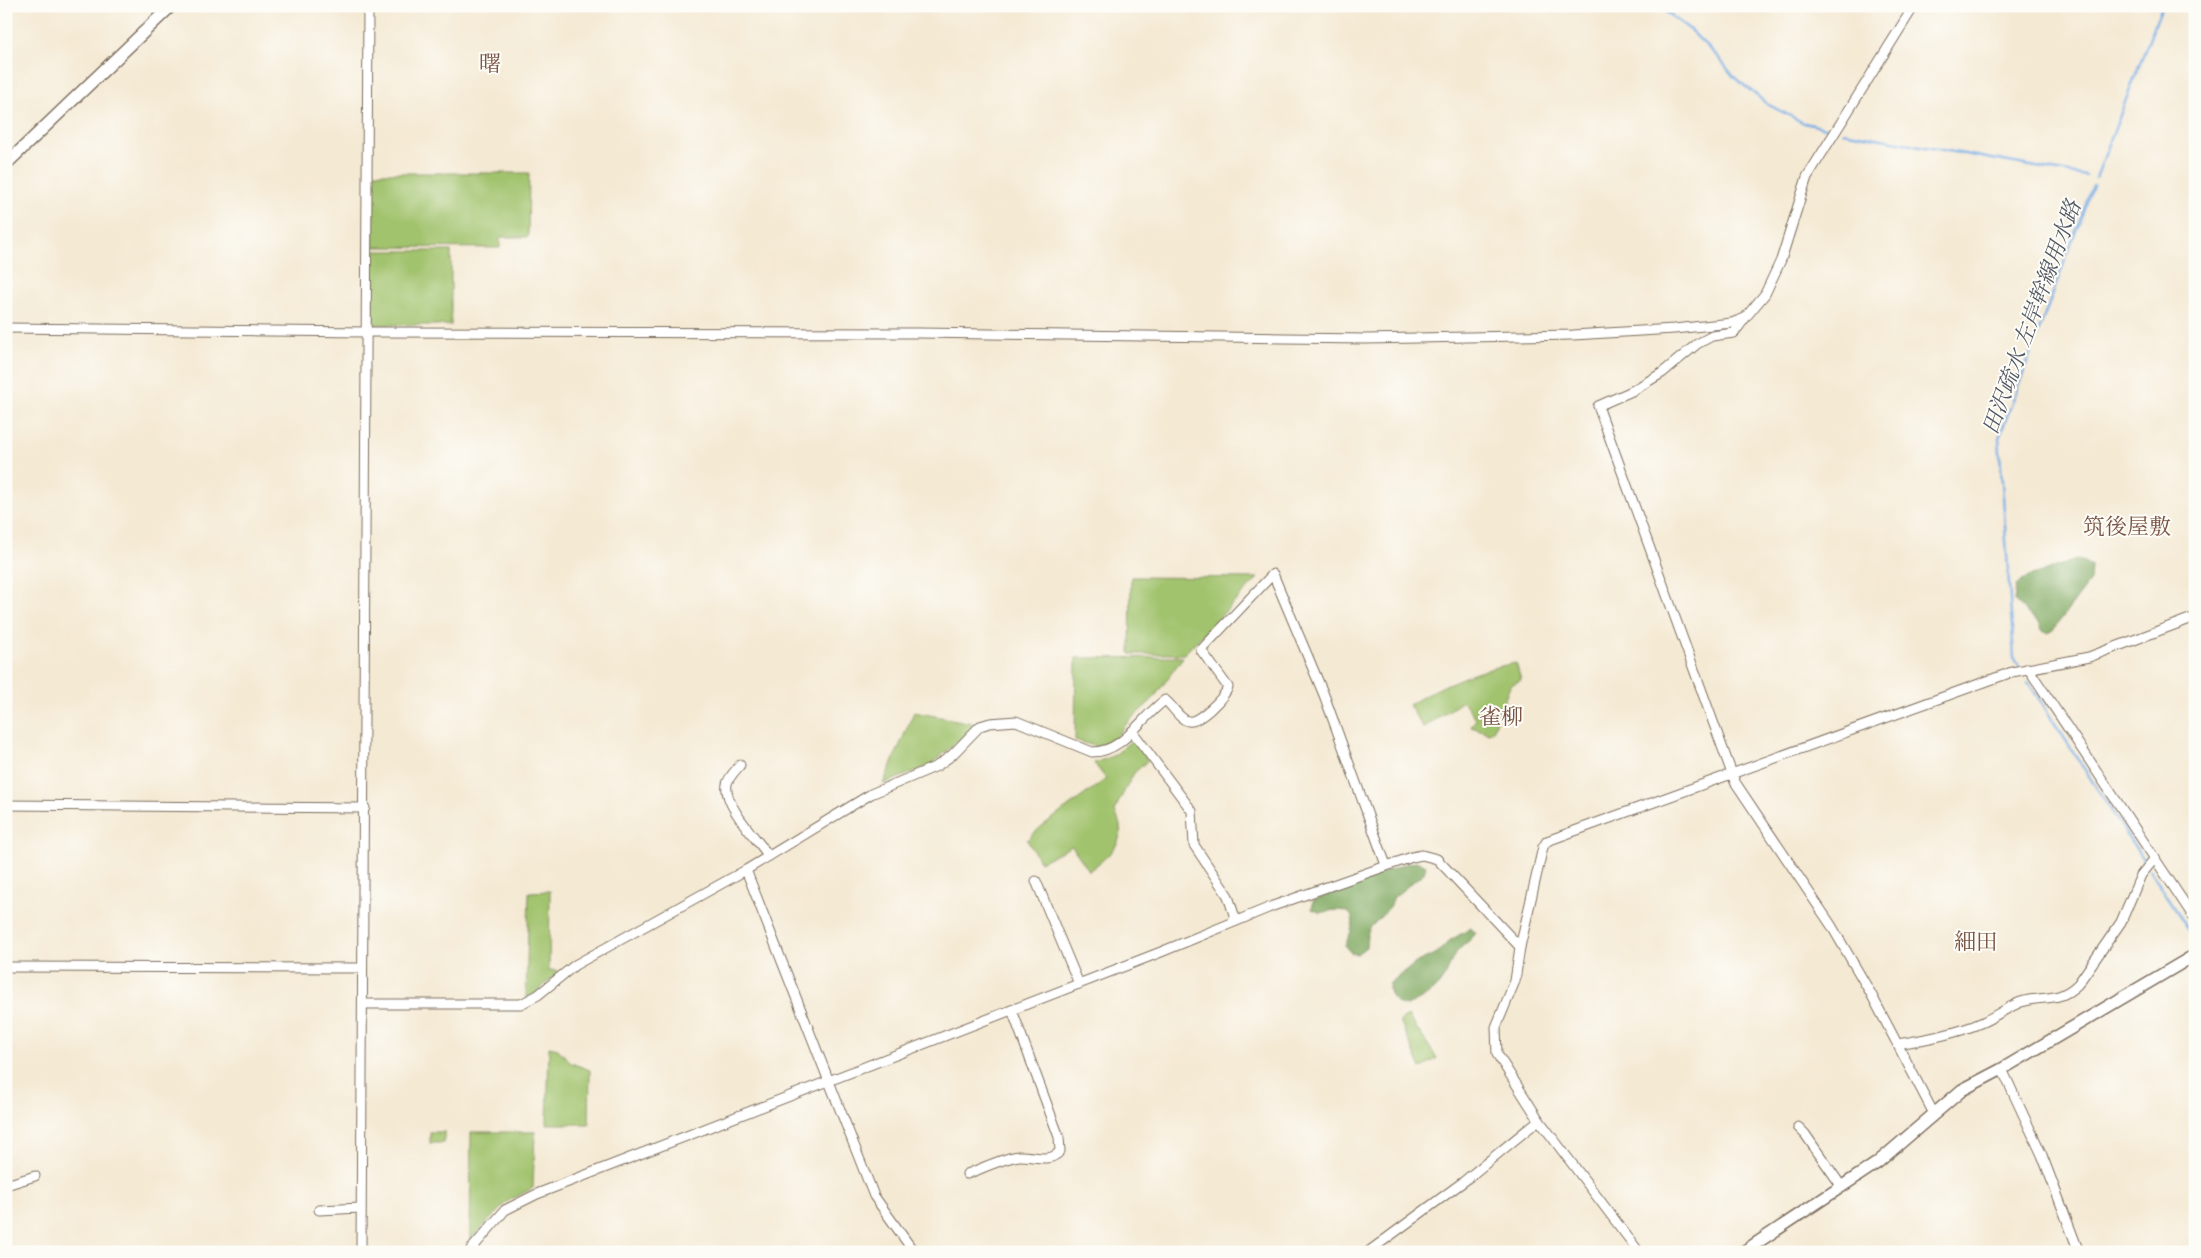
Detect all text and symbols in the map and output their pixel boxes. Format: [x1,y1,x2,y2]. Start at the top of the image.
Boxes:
district label: 曙 [479,51,501,78]
water label: 田沢疏水 左岸幹線用水路 [1978,195,2088,438]
district label: 筑後屋敷 [2083,514,2171,541]
district label: 雀柳 [1479,704,1523,731]
district label: 細田 [1954,929,1998,956]

